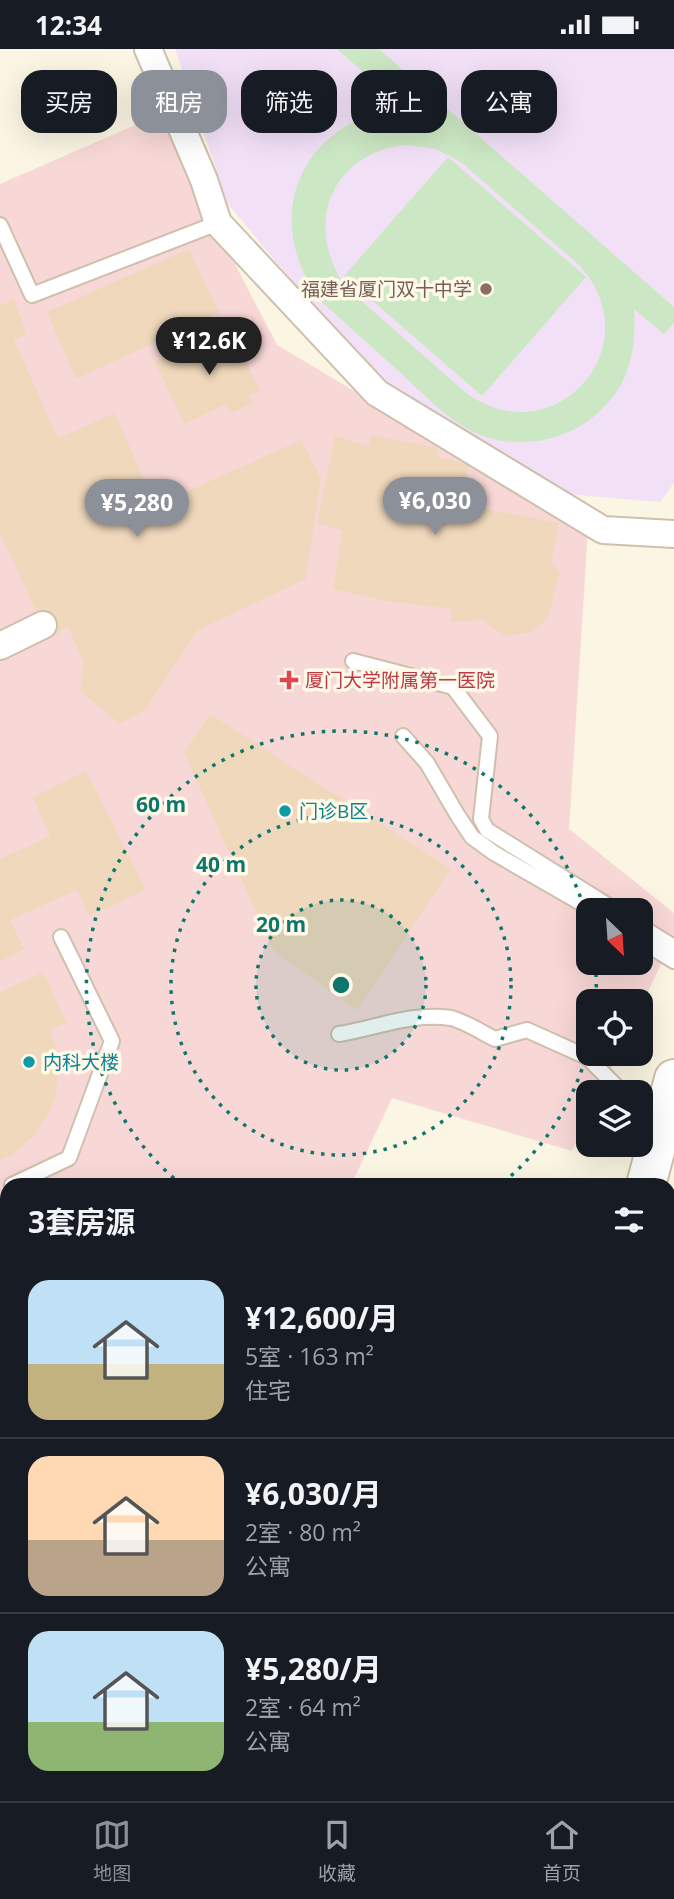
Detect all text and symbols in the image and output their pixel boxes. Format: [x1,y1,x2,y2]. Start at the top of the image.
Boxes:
text: 12:34 [35,7,102,43]
chip: 买房 [21,70,117,133]
chip: 租房 [131,70,227,133]
chip: 筛选 [241,70,337,133]
chip: 新上 [351,70,447,133]
chip: 公寓 [461,70,557,133]
place label: 福建省厦门双十中学 [301,276,472,302]
marker: 福建省厦门双十中学 [478,281,494,297]
pin: ¥12.6K [152,317,266,377]
text: ¥12.6K [172,324,246,356]
pin: ¥6,030 [378,477,492,537]
pin: ¥5,280 [80,479,194,539]
text: ¥6,030 [399,484,471,516]
text: ¥5,280 [101,486,173,518]
place label: 厦门大学附属第一医院 [305,667,495,693]
marker: 厦门大学附属第一医院 [279,670,299,690]
text: 60 m [136,790,186,818]
place label: 门诊B区 [299,798,368,824]
marker: 门诊B区 [277,803,293,819]
text: 40 m [196,850,246,878]
north arrow [576,898,653,975]
map controls [576,898,653,1157]
text: 20 m [256,910,306,938]
centre of rings [329,973,353,997]
button: locate [576,989,653,1066]
place label: 内科大楼 [43,1049,119,1075]
marker: 内科大楼 [21,1054,37,1070]
button: layers [576,1080,653,1157]
text: 3套房源 [28,1201,135,1242]
icon: filters [610,1201,648,1239]
text: ¥12,600/月 [245,1297,399,1338]
icon: home [84,1308,168,1392]
text: 5室 · 163 m² [245,1340,374,1372]
text: 住宅 [245,1374,291,1406]
text: ¥6,030/月 [245,1473,382,1514]
icon: home [84,1484,168,1568]
text: 2室 · 80 m² [245,1516,361,1548]
text: 公寓 [245,1550,291,1582]
text: ¥5,280/月 [245,1648,382,1689]
icon: home [84,1659,168,1743]
text: 2室 · 64 m² [245,1691,361,1723]
text: 公寓 [245,1725,291,1757]
tab: 地图 [93,1816,131,1886]
tab: 收藏 [318,1816,356,1886]
tab: 首页 [543,1816,581,1886]

